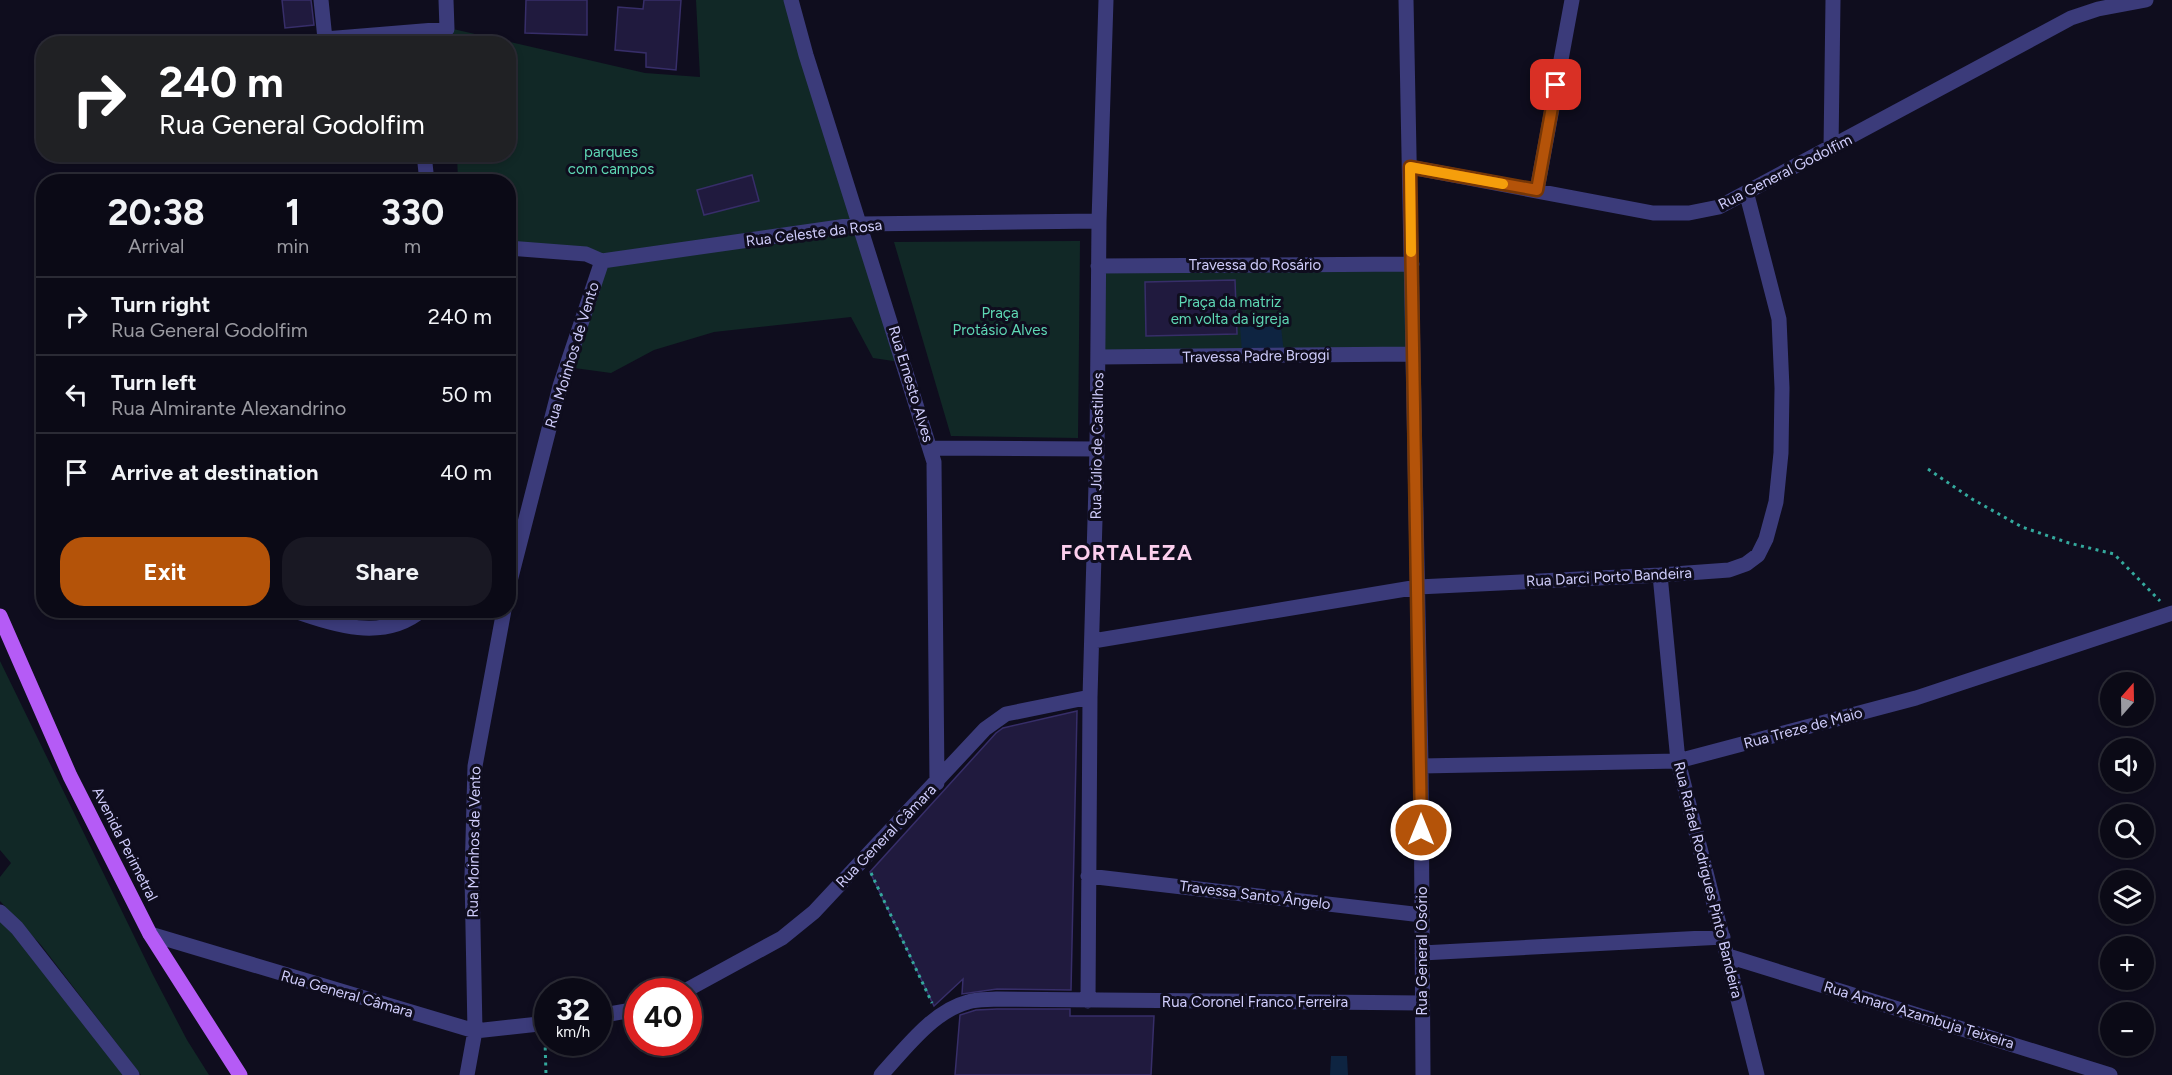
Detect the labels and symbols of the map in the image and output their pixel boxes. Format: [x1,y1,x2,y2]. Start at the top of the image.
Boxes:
pin [1530,59,1581,110]
street label: Rua General Godolfim [1715,130,1855,214]
park label: parques com campos [568,143,654,178]
street label: Rua Celeste da Rosa [745,216,883,250]
street label: Travessa do Rosário [1189,256,1322,274]
street label: Rua Moinhos de Vento [541,280,603,430]
park label: Praça da matriz em volta da igreja [1171,293,1289,328]
park label: Praça Protásio Alves [953,304,1047,339]
street label: Rua Ernesto Alves [885,324,937,444]
street label: Travessa Padre Broggi [1182,346,1330,366]
street label: Rua Júlio de Castilhos [1087,372,1107,520]
district label: FORTALEZA [1061,540,1193,565]
street label: Rua Darci Porto Bandeira [1526,564,1692,590]
north arrow [2100,672,2154,726]
street label: Rua Treze de Maio [1742,703,1865,753]
street label: Rua Rafael Rodrigues Pinto Bandeira [1670,760,1746,1000]
street label: Rua Moinhos de Vento [464,766,484,918]
street label: Rua General Câmara [832,781,940,891]
street label: Avenida Perimetral [88,784,162,904]
position arrow [1389,798,1453,862]
street label: Travessa Santo Ângelo [1178,877,1332,913]
street label: Rua General Osório [1413,886,1431,1016]
street label: Rua General Câmara [279,967,415,1021]
street label: Rua Amaro Azambuja Teixeira [1822,977,2016,1053]
speed limit sign: 40 [624,978,702,1056]
street label: Rua Coronel Franco Ferreira [1162,993,1348,1011]

